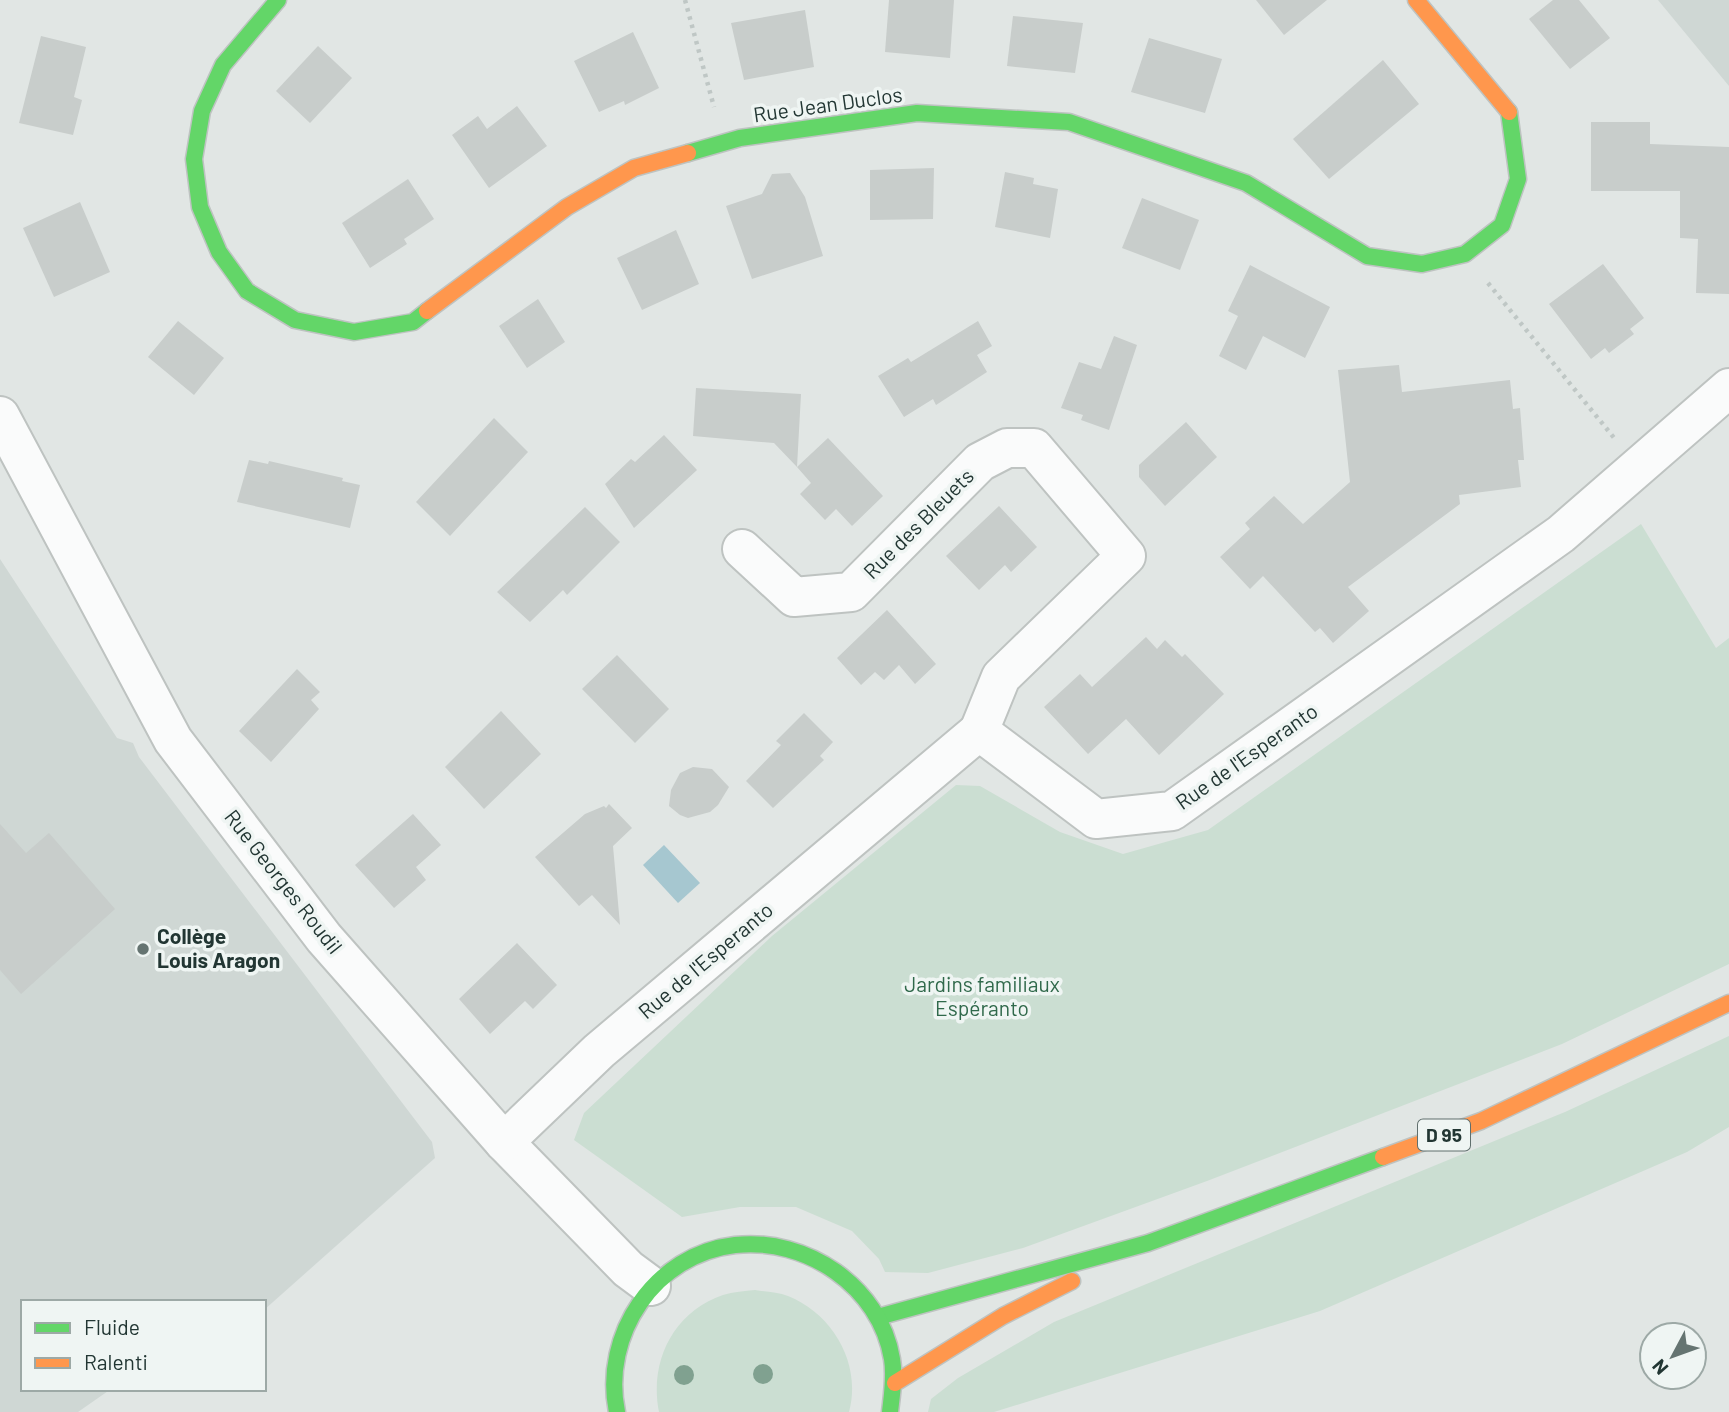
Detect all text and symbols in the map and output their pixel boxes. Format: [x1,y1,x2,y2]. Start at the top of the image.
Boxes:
street label: Rue Jean Duclos [752,81,904,126]
street label: Rue des Bleuets [858,463,978,583]
street label: Rue de l'Esperanto [1170,697,1322,814]
street label: Rue Georges Roudil [220,804,348,958]
street label: Rue de l'Esperanto [633,896,777,1023]
place label: Collège Louis Aragon [157,923,280,972]
marker: Collège Louis Aragon [135,941,151,957]
park label: Jardins familiaux Espéranto [904,971,1060,1020]
road number: D 95 [1418,1120,1470,1150]
legend [21,1300,266,1391]
text: Fluide [84,1314,140,1339]
north arrow [1638,1321,1708,1391]
text: Ralenti [84,1349,148,1374]
text: N [1647,1355,1673,1380]

